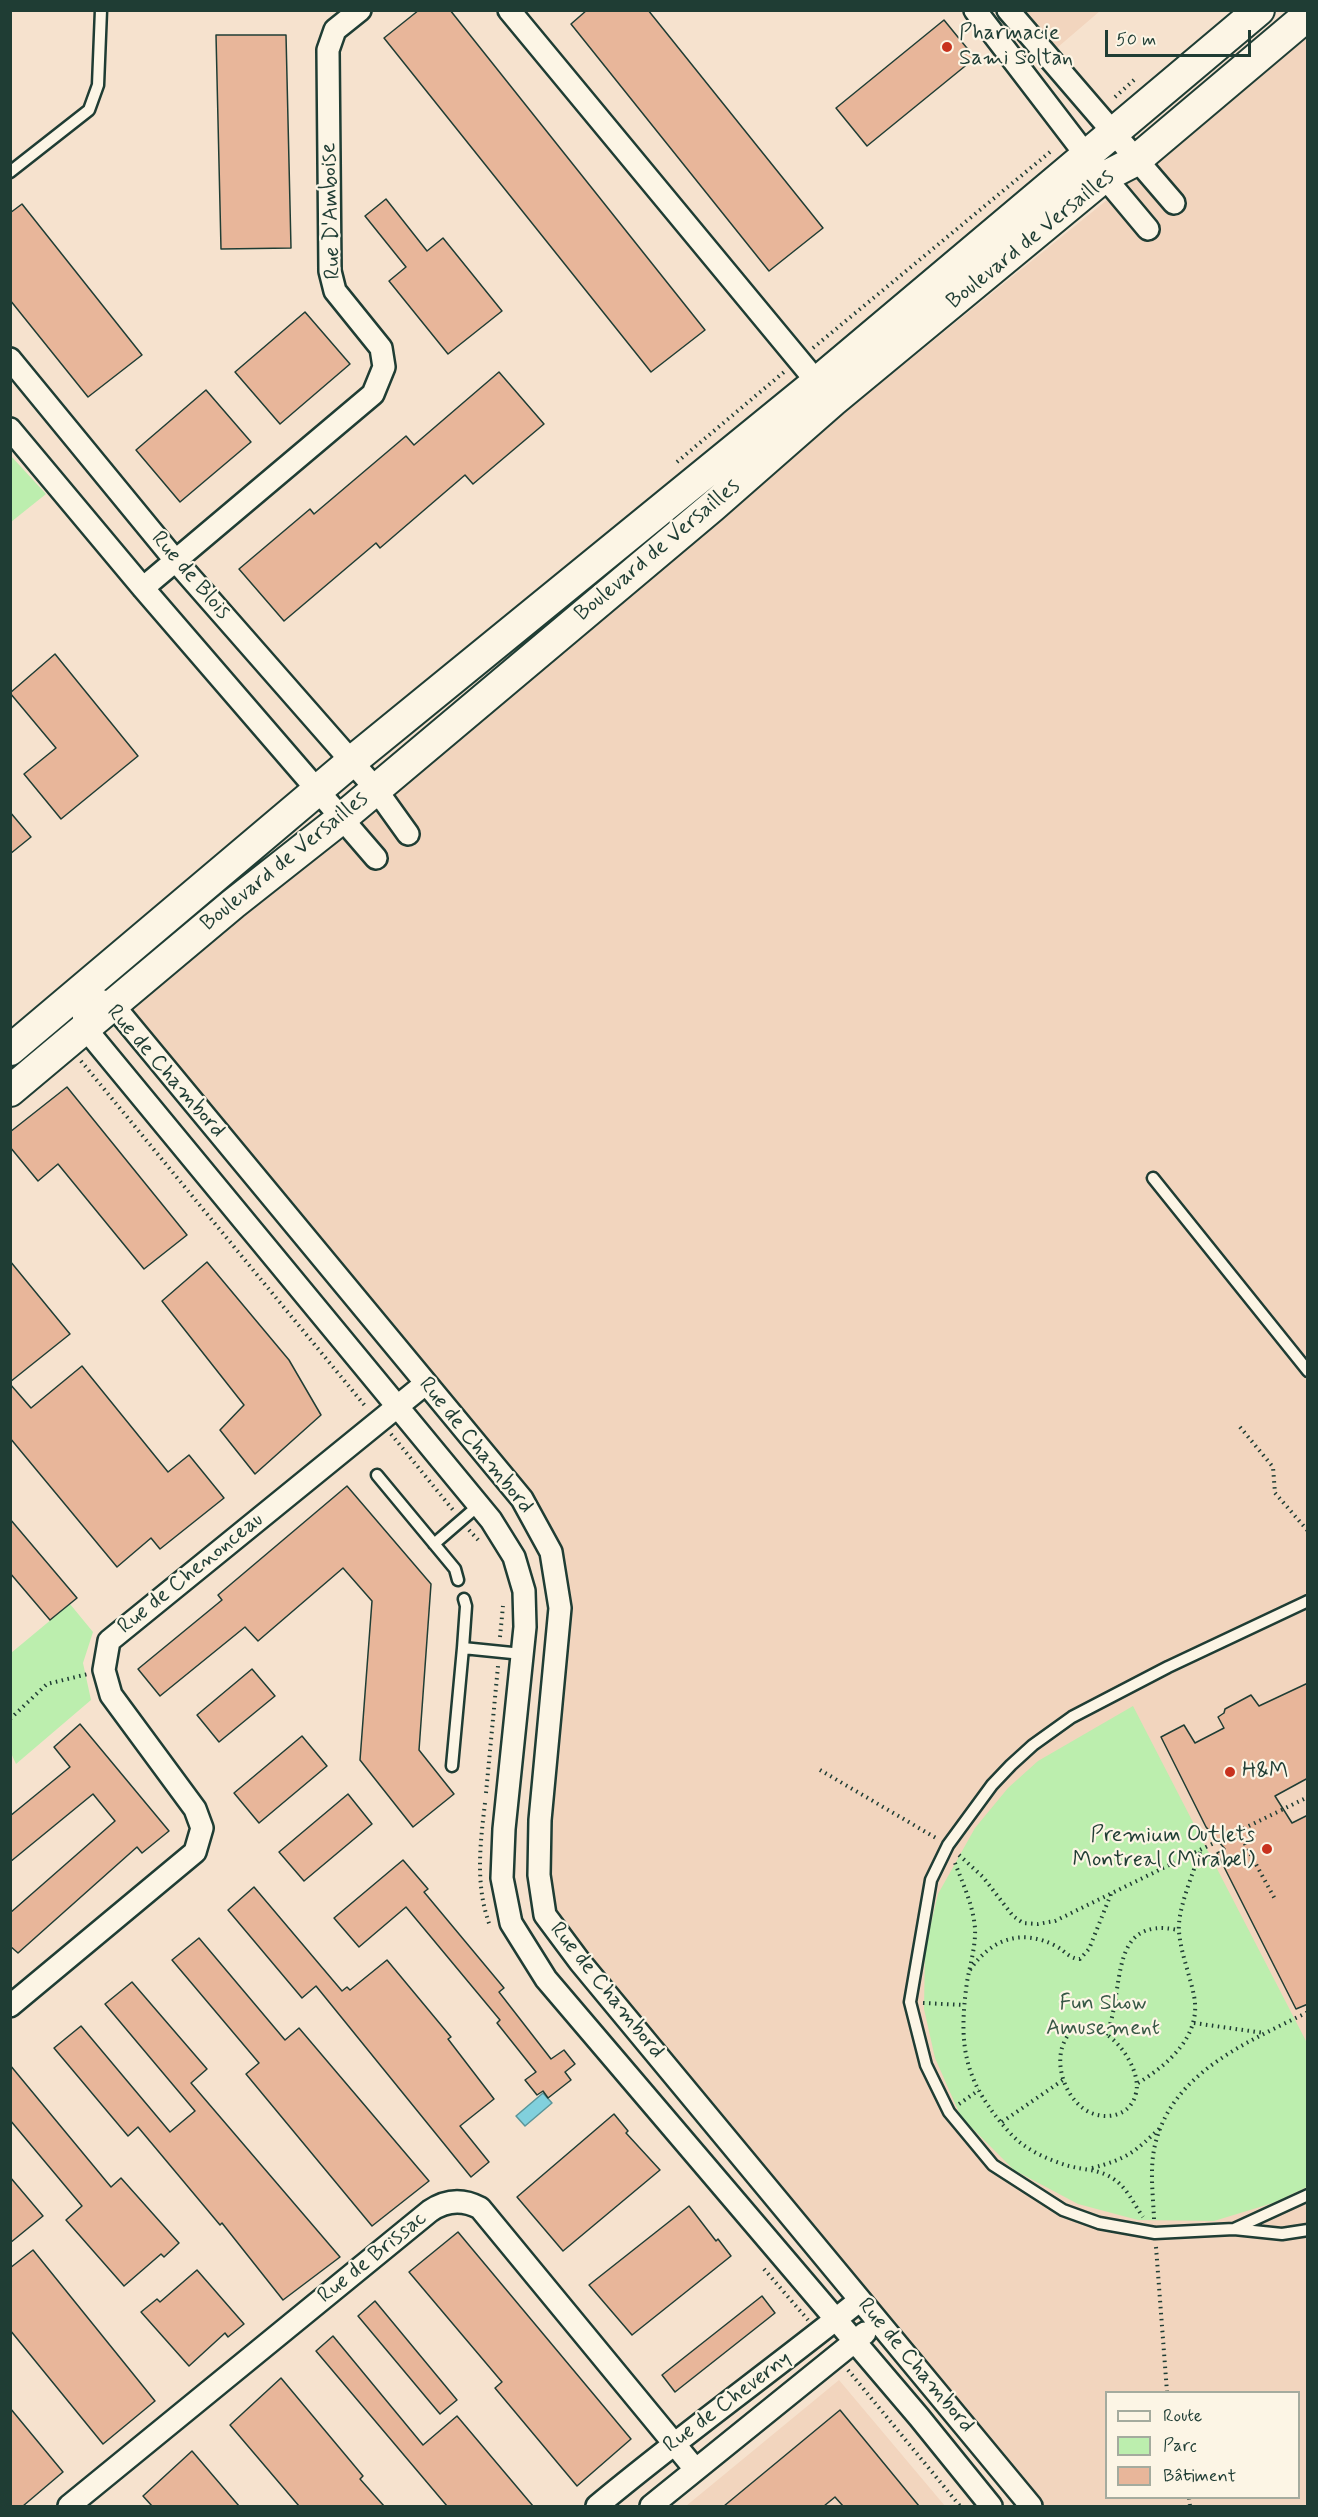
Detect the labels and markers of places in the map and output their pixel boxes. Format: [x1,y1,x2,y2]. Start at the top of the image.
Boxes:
place label: Pharmacie Sami Soltan [959,21,1073,72]
marker: Pharmacie Sami Soltan [940,40,954,54]
place label: H&M [1242,1759,1288,1785]
marker: H&M [1223,1765,1237,1779]
place label: Premium Outlets Montreal (Mirabel) [1073,1823,1255,1874]
marker: Premium Outlets Montreal (Mirabel) [1260,1842,1274,1856]

